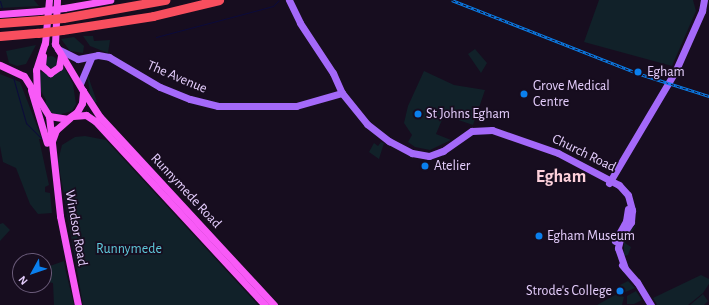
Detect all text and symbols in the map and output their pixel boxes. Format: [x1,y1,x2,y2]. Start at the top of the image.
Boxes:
street label: The Avenue [144,57,210,97]
place label: Egham [647,64,685,80]
marker: Egham [632,66,644,78]
place label: Grove Medical Centre [533,78,610,110]
marker: Grove Medical Centre [518,88,530,100]
place label: St Johns Egham [426,106,510,122]
marker: St Johns Egham [413,109,423,119]
street label: Church Road [549,130,619,176]
street label: Runnymede Road [147,150,225,232]
place label: Atelier [434,158,470,174]
marker: Atelier [419,160,431,172]
district label: Egham [536,166,586,188]
street label: Windsor Road [61,189,91,267]
place label: Egham Museum [547,228,635,244]
marker: Egham Museum [534,231,544,241]
park label: Runnymede [96,241,162,257]
north arrow [12,253,52,293]
text: N [17,274,30,287]
place label: Strode's College [526,283,612,299]
marker: Strode's College [615,286,625,296]

